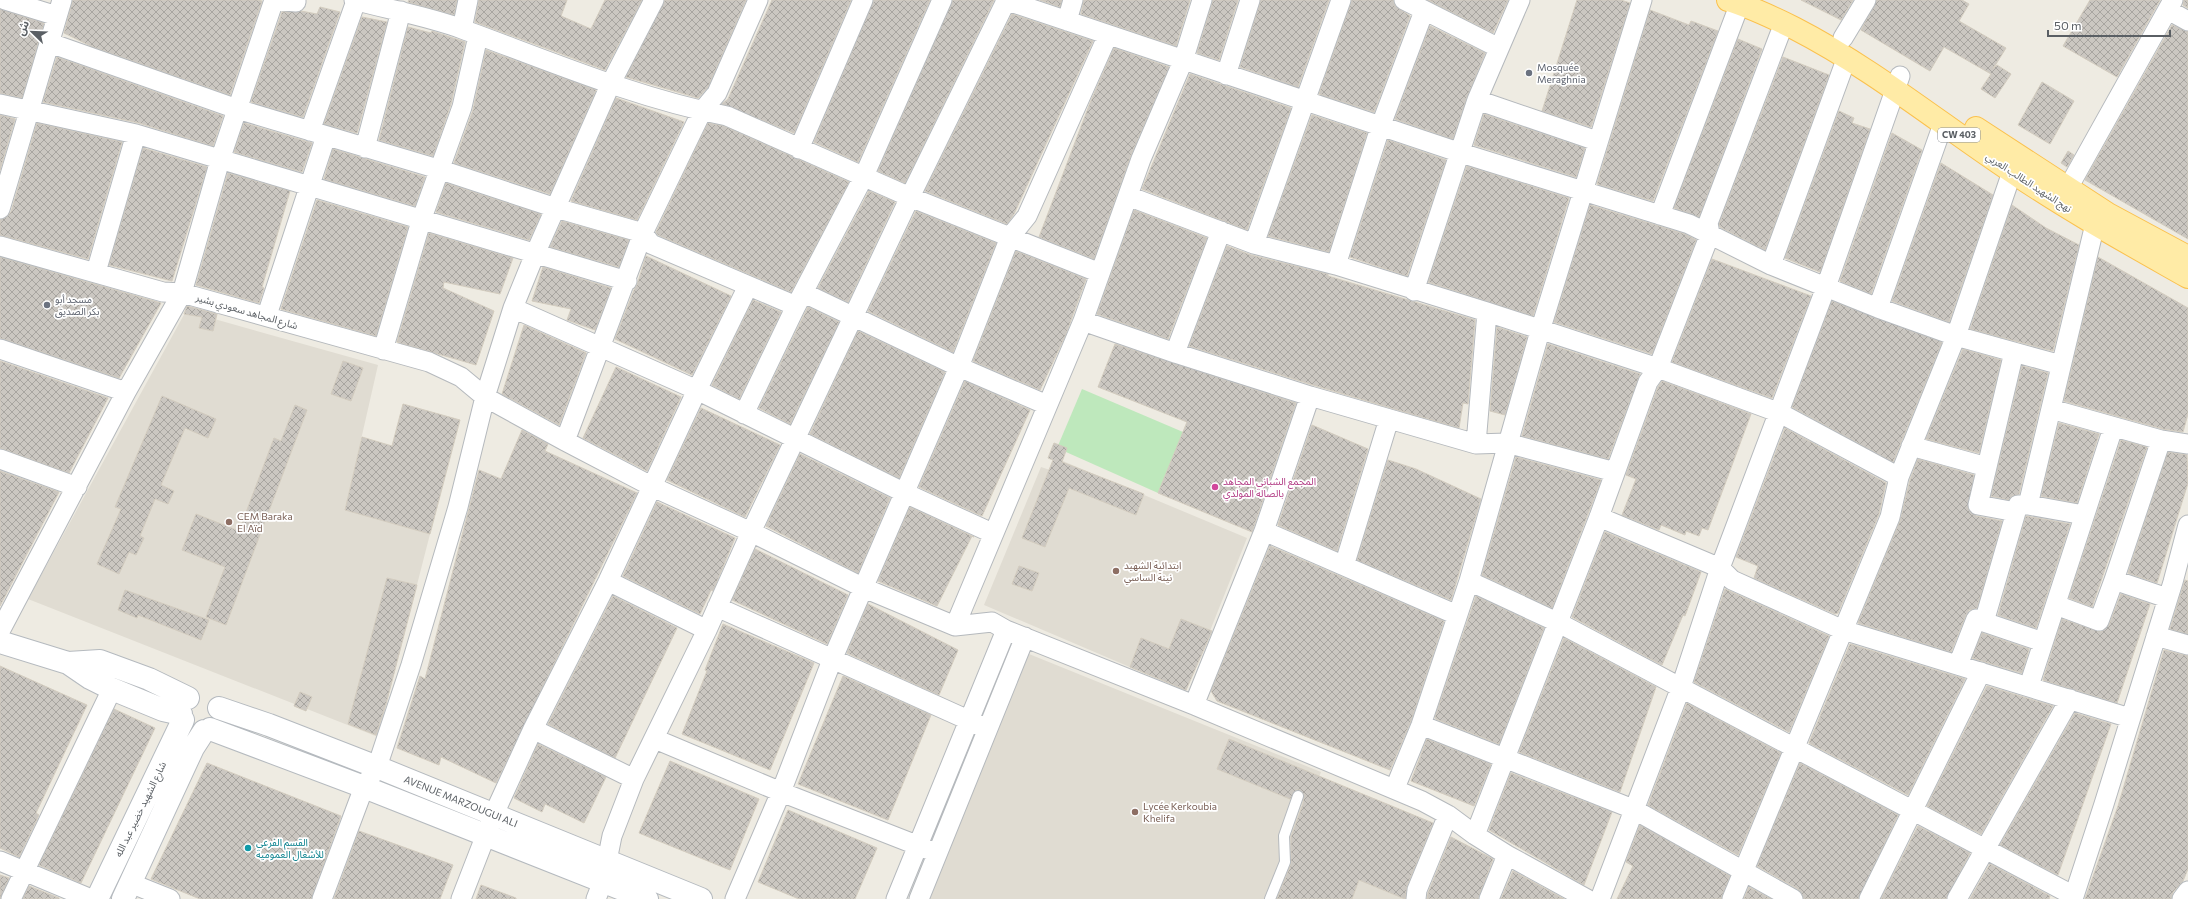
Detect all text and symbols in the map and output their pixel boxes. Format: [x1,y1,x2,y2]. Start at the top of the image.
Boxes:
north arrow [12,12,52,52]
scale bar [2048,12,2170,38]
text: ش [13,18,32,38]
text: 50 m [2054,18,2082,32]
place label: Mosquée Meraghnia [1537,61,1586,85]
marker: Mosquée Meraghnia [1524,68,1534,78]
road number: CW 403 [1938,128,1980,142]
street label: نهج الشهيد الطالب العربي [1983,150,2074,216]
street label: شارع المجاهد سعودي بشير [193,290,299,334]
place label: مسجد أبو بكر الصديق [55,293,100,318]
marker: مسجد أبو بكر الصديق [42,300,52,310]
place label: المجمع الشباني المجاهد بالصالة المولدي [1223,475,1316,501]
marker: المجمع الشباني المجاهد بالصالة المولدي [1210,482,1220,492]
place label: CEM Baraka El Aïd [237,510,293,534]
marker: CEM Baraka El Aïd [224,517,234,527]
place label: ابتدائية الشهيد نينة الساسي [1124,559,1181,585]
marker: ابتدائية الشهيد نينة الساسي [1111,566,1121,576]
street label: شارع الشهيد خضير عبد الله [112,759,170,859]
street label: AVENUE MARZOUGUI ALI [402,773,520,829]
place label: Lycée Kerkoubia Khelifa [1143,800,1217,824]
marker: Lycée Kerkoubia Khelifa [1130,807,1140,817]
place label: القسم الفرعي للأشغال العمومية [256,836,324,861]
marker: القسم الفرعي للأشغال العمومية [243,843,253,853]

